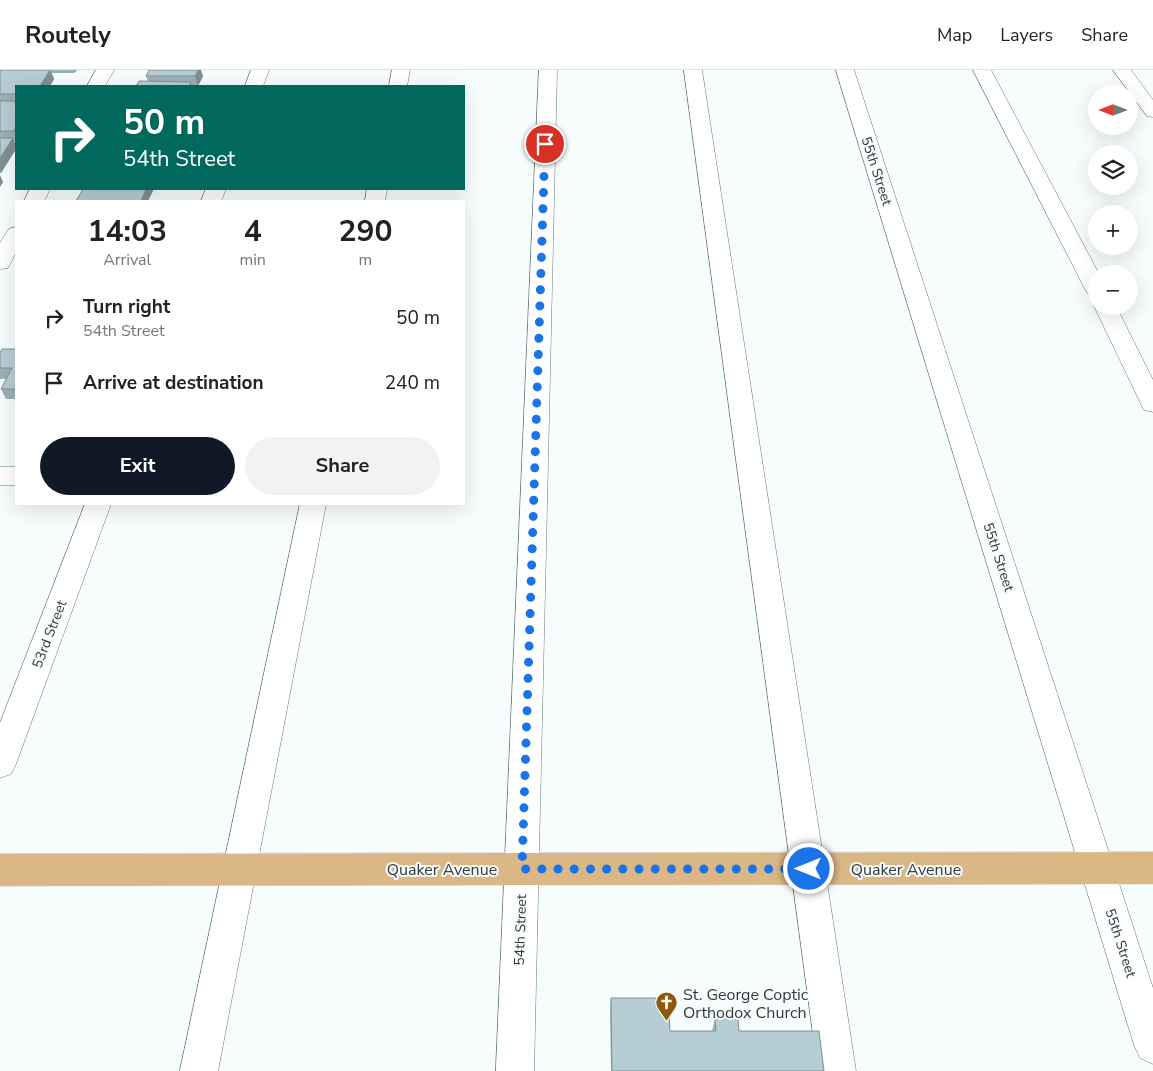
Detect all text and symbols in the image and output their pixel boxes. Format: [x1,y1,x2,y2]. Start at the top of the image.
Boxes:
text: Routely [25,19,111,51]
text: Map [937,23,972,47]
text: Layers [1000,23,1053,47]
text: Share [1081,23,1128,47]
north arrow [1088,85,1138,135]
map controls [1088,85,1138,315]
text: 50 m [123,99,205,146]
icon: right [40,105,105,170]
pin [524,123,566,165]
icon: arrive [531,130,559,158]
street label: 55th Street [856,134,897,208]
text: 54th Street [123,144,235,174]
button: layers [1088,145,1138,195]
button: + [1088,205,1138,255]
text: 14:03 [88,211,167,252]
text: 4 [244,211,262,252]
text: 290 [338,211,392,252]
text: Arrival [103,249,151,271]
text: min [239,249,266,271]
text: m [359,249,372,271]
button: − [1088,265,1138,315]
text: Turn right [83,294,170,320]
icon: right [40,304,68,332]
text: 50 m [396,305,440,331]
text: 54th Street [83,320,165,342]
icon: arrive [40,369,68,397]
text: Arrive at destination [83,370,264,396]
text: 240 m [385,370,440,396]
button: Exit [40,437,235,495]
button: Share [245,437,440,495]
street label: 55th Street [978,520,1019,594]
street label: 53rd Street [28,597,71,671]
position arrow [782,842,834,894]
street label: Quaker Avenue [387,859,497,881]
street label: Quaker Avenue [851,859,961,881]
street label: 54th Street [510,894,531,966]
street label: 55th Street [1100,906,1141,980]
place label: St. George Coptic Orthodox Church [683,984,809,1024]
church icon: St. George Coptic Orthodox Church [655,991,679,1022]

